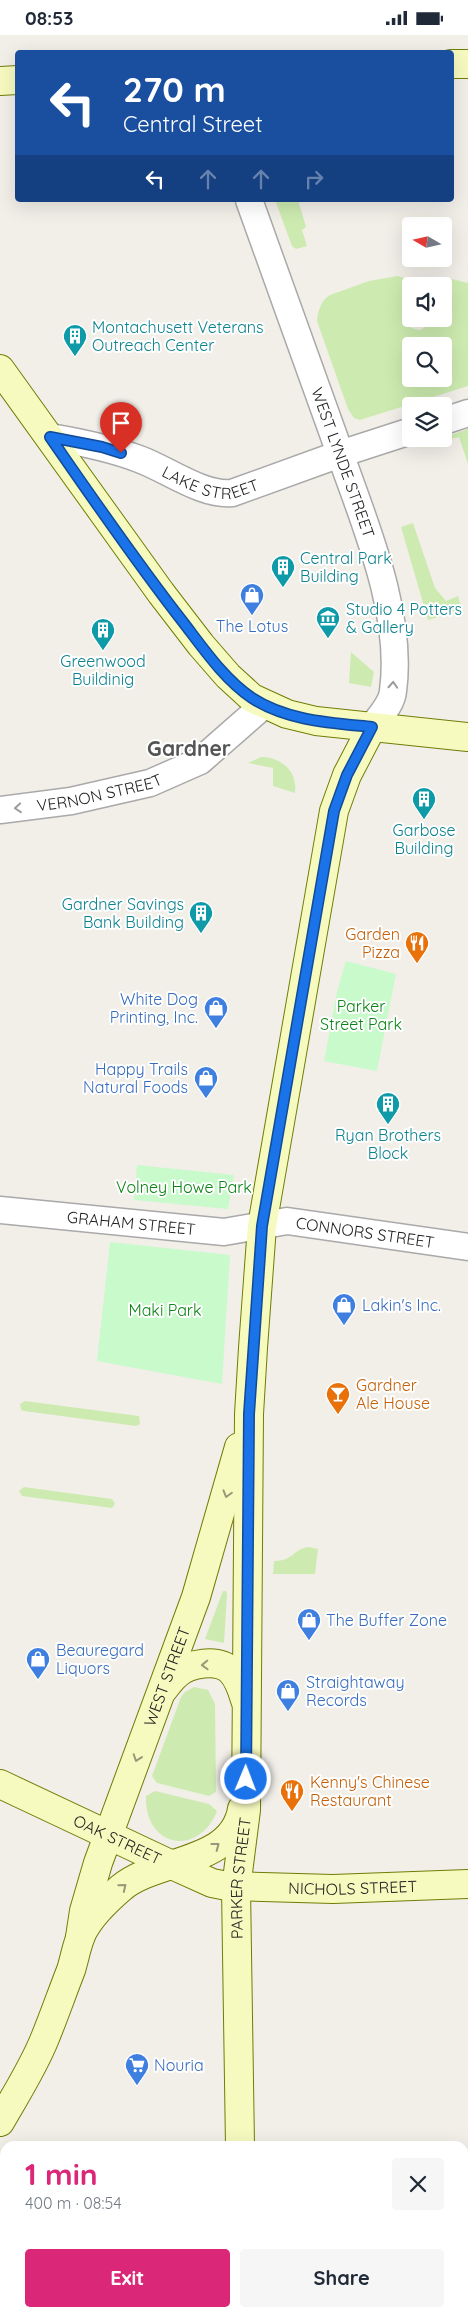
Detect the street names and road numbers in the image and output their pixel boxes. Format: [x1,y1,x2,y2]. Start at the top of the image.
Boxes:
street label: WEST LYNDE STREET [307,385,379,541]
street label: LAKE STREET [159,461,261,503]
street label: VERNON STREET [36,769,166,815]
street label: GRAHAM STREET [66,1207,197,1239]
street label: CONNORS STREET [295,1212,436,1252]
street label: WEST STREET [139,1624,194,1729]
street label: OAK STREET [70,1810,165,1869]
street label: PARKER STREET [226,1816,255,1939]
street label: NICHOLS STREET [288,1876,418,1899]

